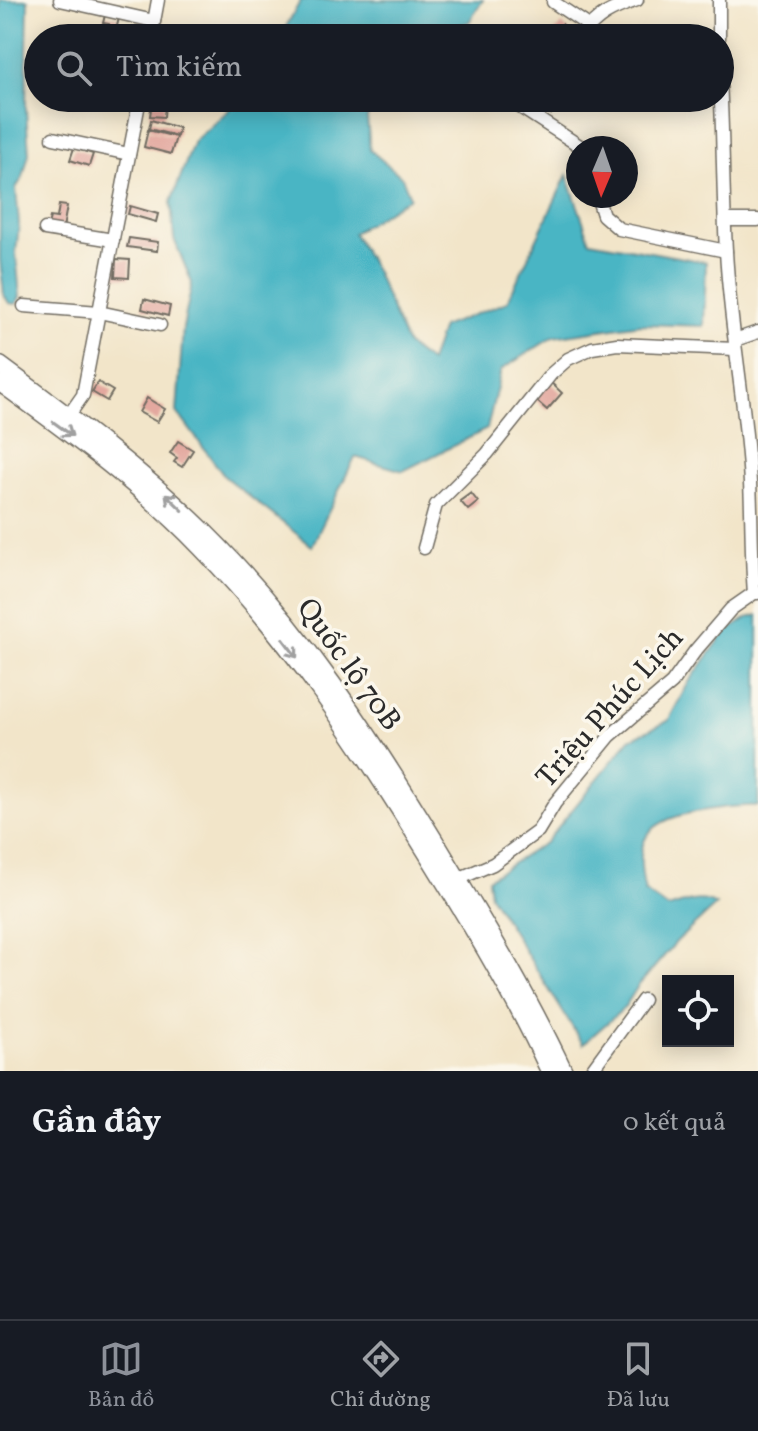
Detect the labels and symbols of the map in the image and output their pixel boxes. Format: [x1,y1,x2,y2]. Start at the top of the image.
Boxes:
north arrow [566,136,638,208]
one-way arrow [52,420,73,437]
one-way arrow [164,493,184,512]
street label: Quốc lộ 70B [286,590,411,740]
street label: Triệu Phúc Lịch [527,619,694,798]
one-way arrow [281,637,298,658]

